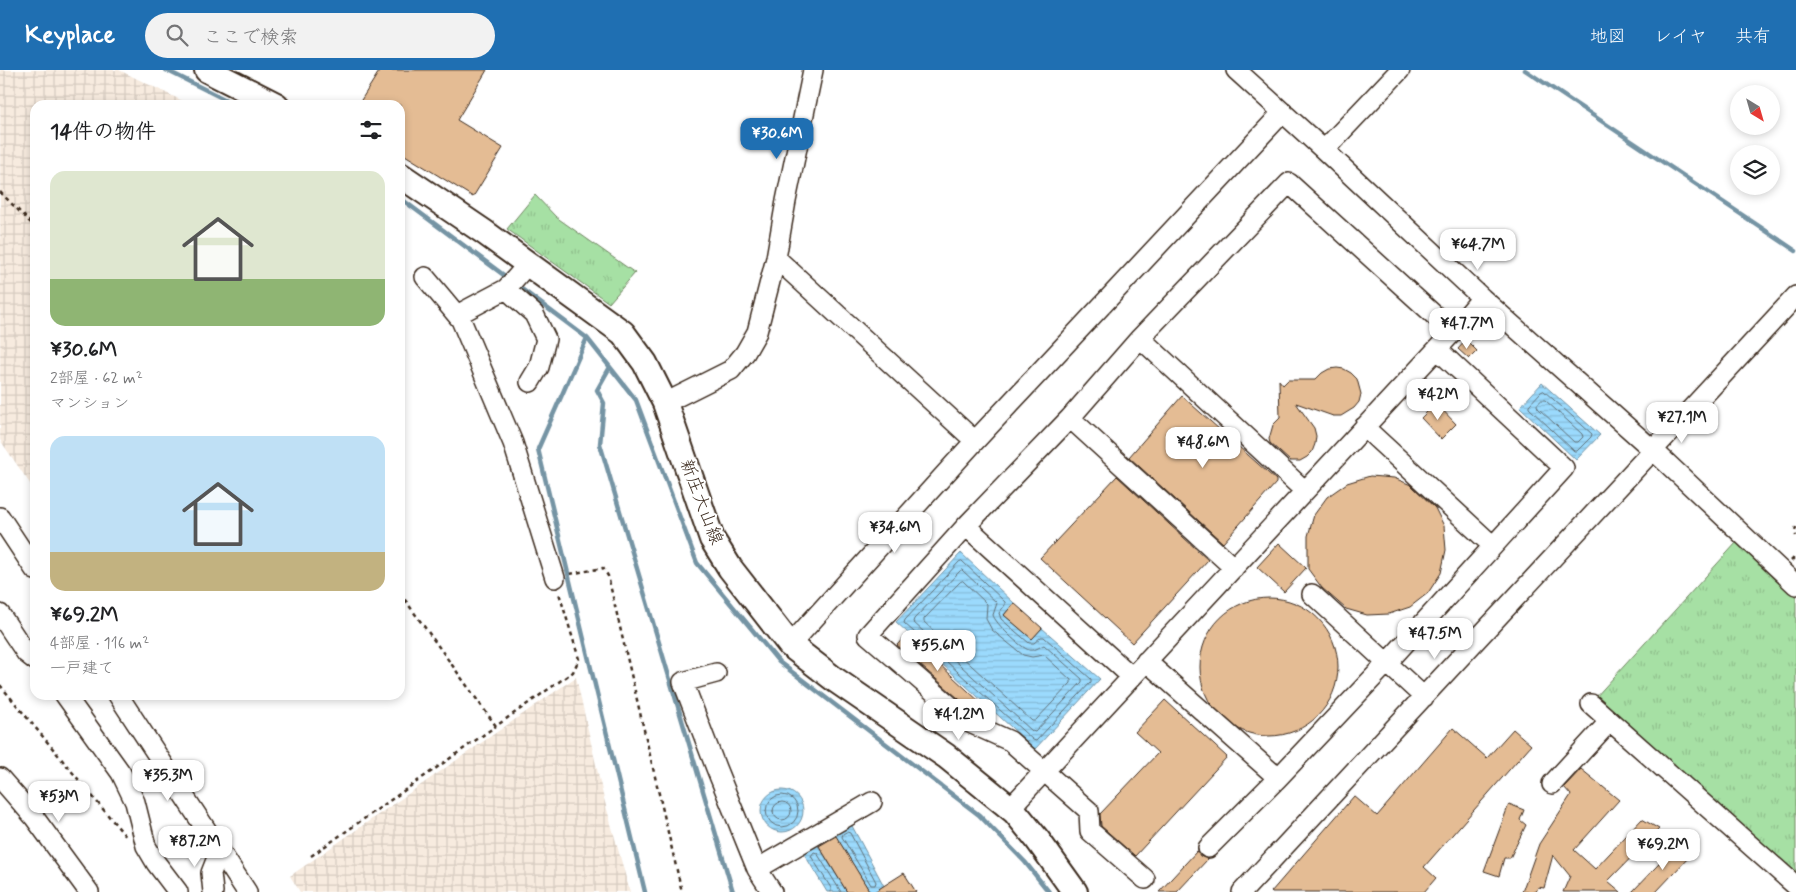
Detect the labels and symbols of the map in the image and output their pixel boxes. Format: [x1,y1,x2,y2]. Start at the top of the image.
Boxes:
north arrow [1730,85,1780,135]
pin: ¥30.6M [736,118,818,160]
pin: ¥64.7M [1437,228,1519,271]
pin: ¥47.7M [1426,308,1508,350]
pin: ¥42M [1408,378,1468,421]
pin: ¥27.1M [1641,402,1723,444]
pin: ¥48.6M [1162,426,1244,469]
street label: 新庄大山線 [674,456,728,548]
pin: ¥34.6M [854,512,936,554]
pin: ¥47.5M [1394,618,1476,660]
pin: ¥55.6M [897,630,979,672]
pin: ¥41.2M [918,698,1000,741]
pin: ¥35.3M [127,760,209,802]
pin: ¥53M [29,780,89,823]
pin: ¥87.2M [154,826,236,868]
pin: ¥69.2M [1622,828,1704,871]

